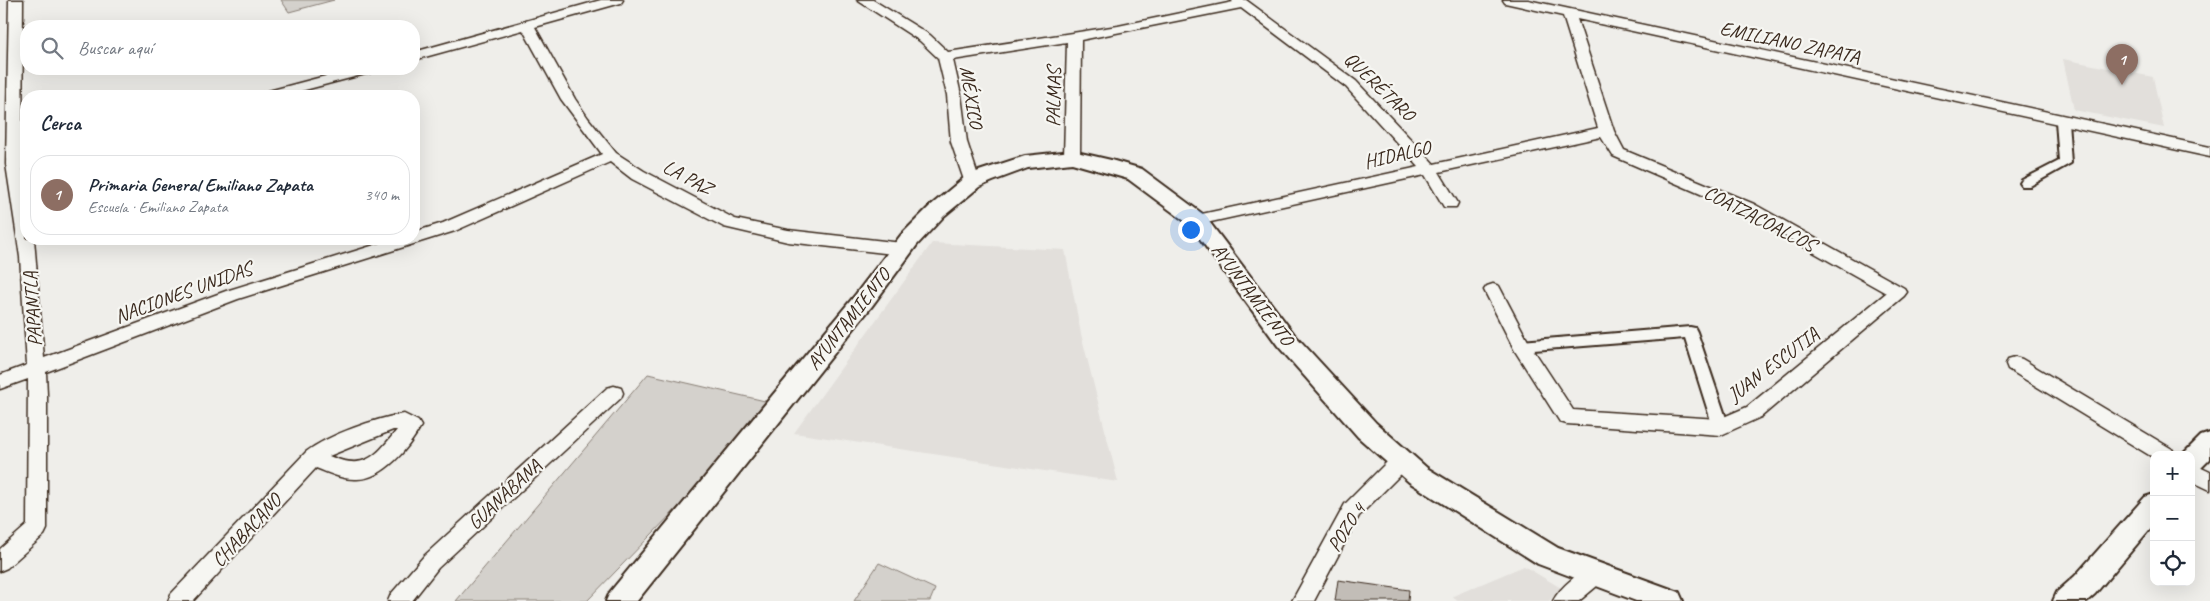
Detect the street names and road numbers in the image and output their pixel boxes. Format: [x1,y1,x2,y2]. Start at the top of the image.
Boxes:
street label: EMILIANO ZAPATA [1718,15,1863,70]
street label: QUERÉTARO [1339,46,1422,128]
street label: PALMAS [1040,63,1067,127]
street label: MÉXICO [954,64,989,132]
street label: HIDALGO [1361,134,1435,174]
street label: LA PAZ [659,154,720,202]
street label: COATZACOALCOS [1700,180,1824,259]
street label: AYUNTAMIENTO [1206,238,1301,352]
street label: NACIONES UNIDAS [111,255,259,329]
street label: AYUNTAMIENTO [801,262,897,375]
street label: PAPANTLA [17,270,48,347]
street label: JUAN ESCUTIA [1722,321,1825,408]
street label: GUANÁBANA [462,453,547,535]
street label: CHABACANO [206,487,288,572]
street label: POZO 4 [1322,497,1372,556]

